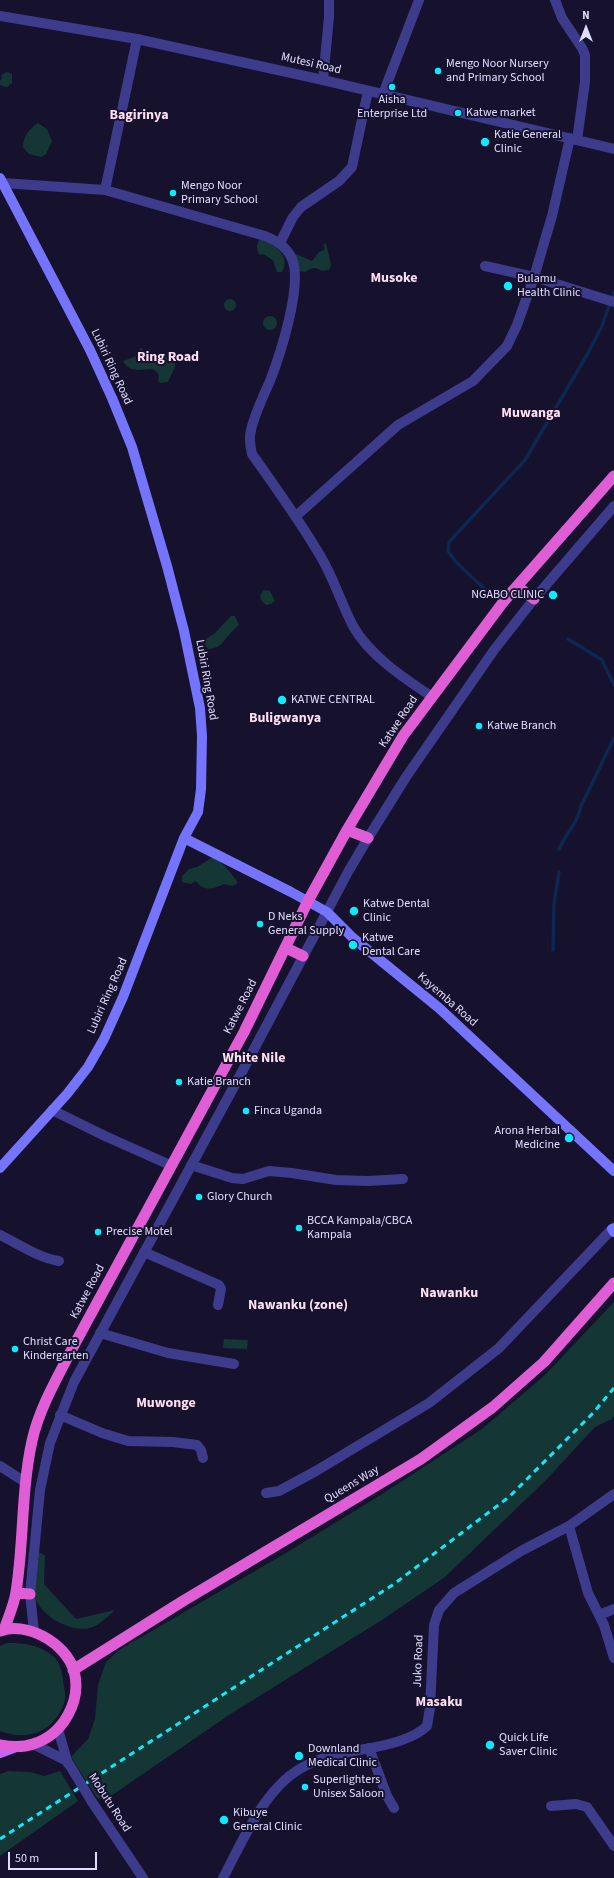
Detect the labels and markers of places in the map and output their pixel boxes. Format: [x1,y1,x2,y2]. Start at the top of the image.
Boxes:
place label: Mengo Noor Nursery and Primary School [446,57,549,85]
marker: Mengo Noor Nursery and Primary School [433,66,443,76]
marker: Aisha Enterprise Ltd [387,82,397,92]
place label: Aisha Enterprise Ltd [357,93,427,121]
place label: Katwe market [466,106,536,120]
marker: Katwe market [453,108,463,118]
place label: Katie General Clinic [494,128,561,156]
marker: Katie General Clinic [479,136,491,148]
place label: Mengo Noor Primary School [181,179,258,207]
marker: Mengo Noor Primary School [168,188,178,198]
place label: Bulamu Health Clinic [517,272,581,300]
marker: Bulamu Health Clinic [502,280,514,292]
place label: NGABO CLINIC [471,588,544,602]
marker: NGABO CLINIC [547,589,559,601]
place label: KATWE CENTRAL [291,693,375,707]
marker: KATWE CENTRAL [276,694,288,706]
place label: Katwe Branch [487,719,556,733]
marker: Katwe Branch [474,721,484,731]
place label: Katwe Dental Clinic [363,897,430,925]
marker: Katwe Dental Clinic [348,905,360,917]
place label: D Neks General Supply [268,910,344,938]
marker: D Neks General Supply [255,919,265,929]
place label: Katwe Dental Care [362,931,420,959]
marker: Katwe Dental Care [347,939,359,951]
place label: Katie Branch [187,1075,251,1089]
marker: Katie Branch [174,1077,184,1087]
place label: Finca Uganda [254,1104,322,1118]
marker: Finca Uganda [241,1106,251,1116]
place label: Arona Herbal Medicine [494,1124,560,1152]
marker: Arona Herbal Medicine [563,1132,575,1144]
place label: Glory Church [207,1190,272,1204]
marker: Glory Church [194,1192,204,1202]
place label: BCCA Kampala/CBCA Kampala [307,1214,412,1242]
marker: BCCA Kampala/CBCA Kampala [294,1223,304,1233]
place label: Precise Motel [106,1225,173,1239]
marker: Precise Motel [93,1227,103,1237]
place label: Christ Care Kindergarten [23,1335,89,1363]
marker: Christ Care Kindergarten [10,1344,20,1354]
place label: Quick Life Saver Clinic [499,1731,557,1759]
marker: Quick Life Saver Clinic [484,1739,496,1751]
place label: Downland Medical Clinic [308,1742,377,1770]
marker: Downland Medical Clinic [293,1750,305,1762]
place label: Superlighters Unisex Saloon [313,1773,384,1801]
marker: Superlighters Unisex Saloon [300,1782,310,1792]
place label: Kibuye General Clinic [233,1806,302,1834]
marker: Kibuye General Clinic [218,1814,230,1826]

